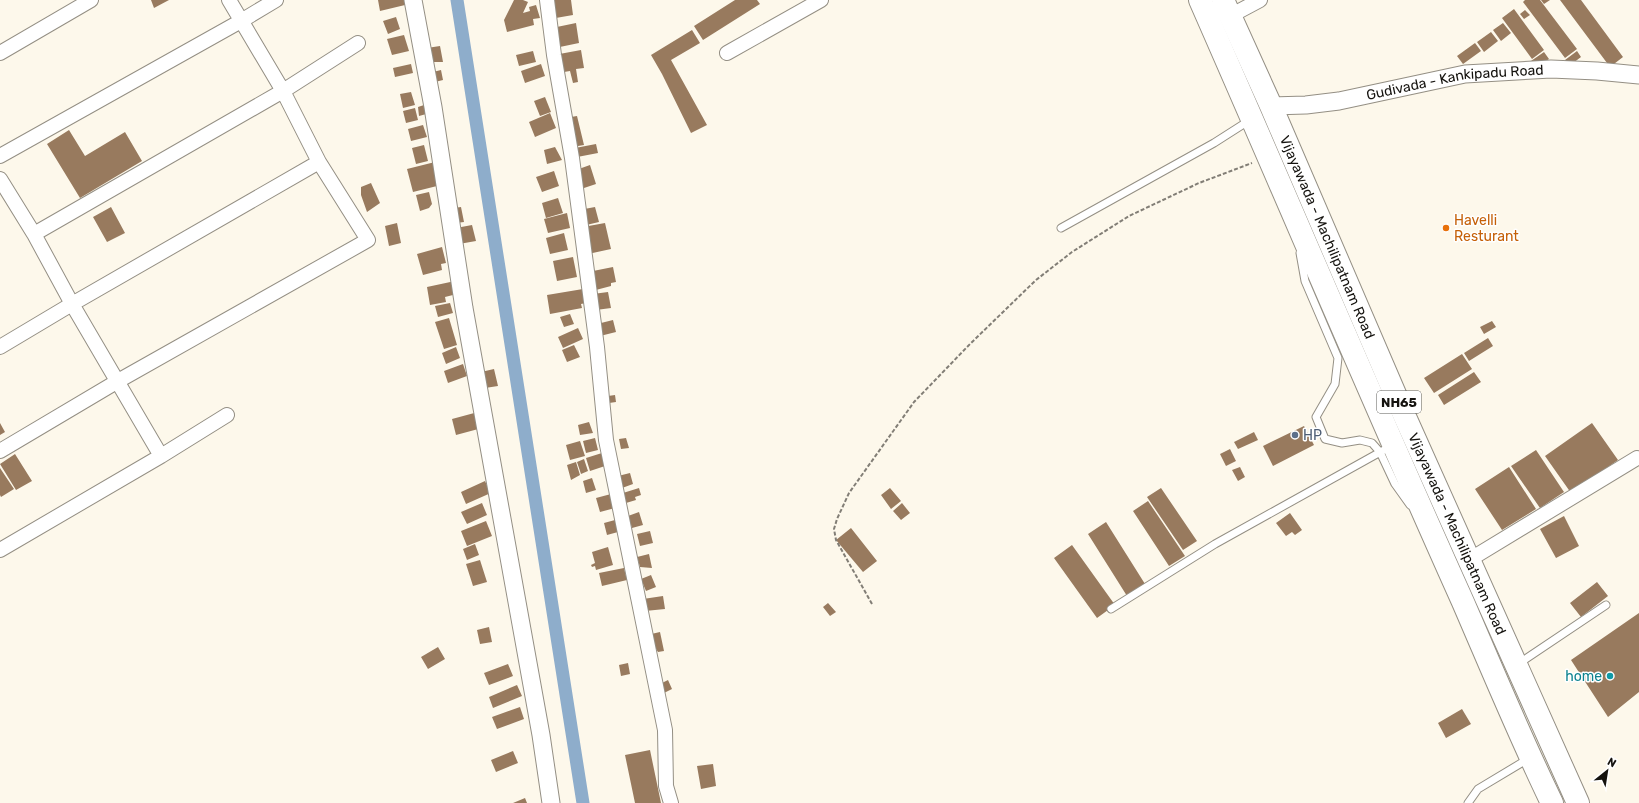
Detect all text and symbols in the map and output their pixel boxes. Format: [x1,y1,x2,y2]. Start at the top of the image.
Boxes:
street label: Gudivada - Kankipadu Road [1365,61,1544,104]
street label: Vijayawada - Machilipatnam Road [1276,133,1378,341]
place label: Havelli Resturant [1454,212,1519,245]
marker: Havelli Resturant [1441,223,1451,233]
road number: NH65 [1377,391,1421,413]
place label: HP [1303,427,1322,444]
marker: HP [1290,430,1300,440]
street label: Vijayawada - Machilipatnam Road [1404,430,1510,638]
place label: home [1565,668,1602,685]
marker: home [1605,671,1615,681]
north arrow [1587,751,1627,791]
text: N [1605,755,1618,770]

